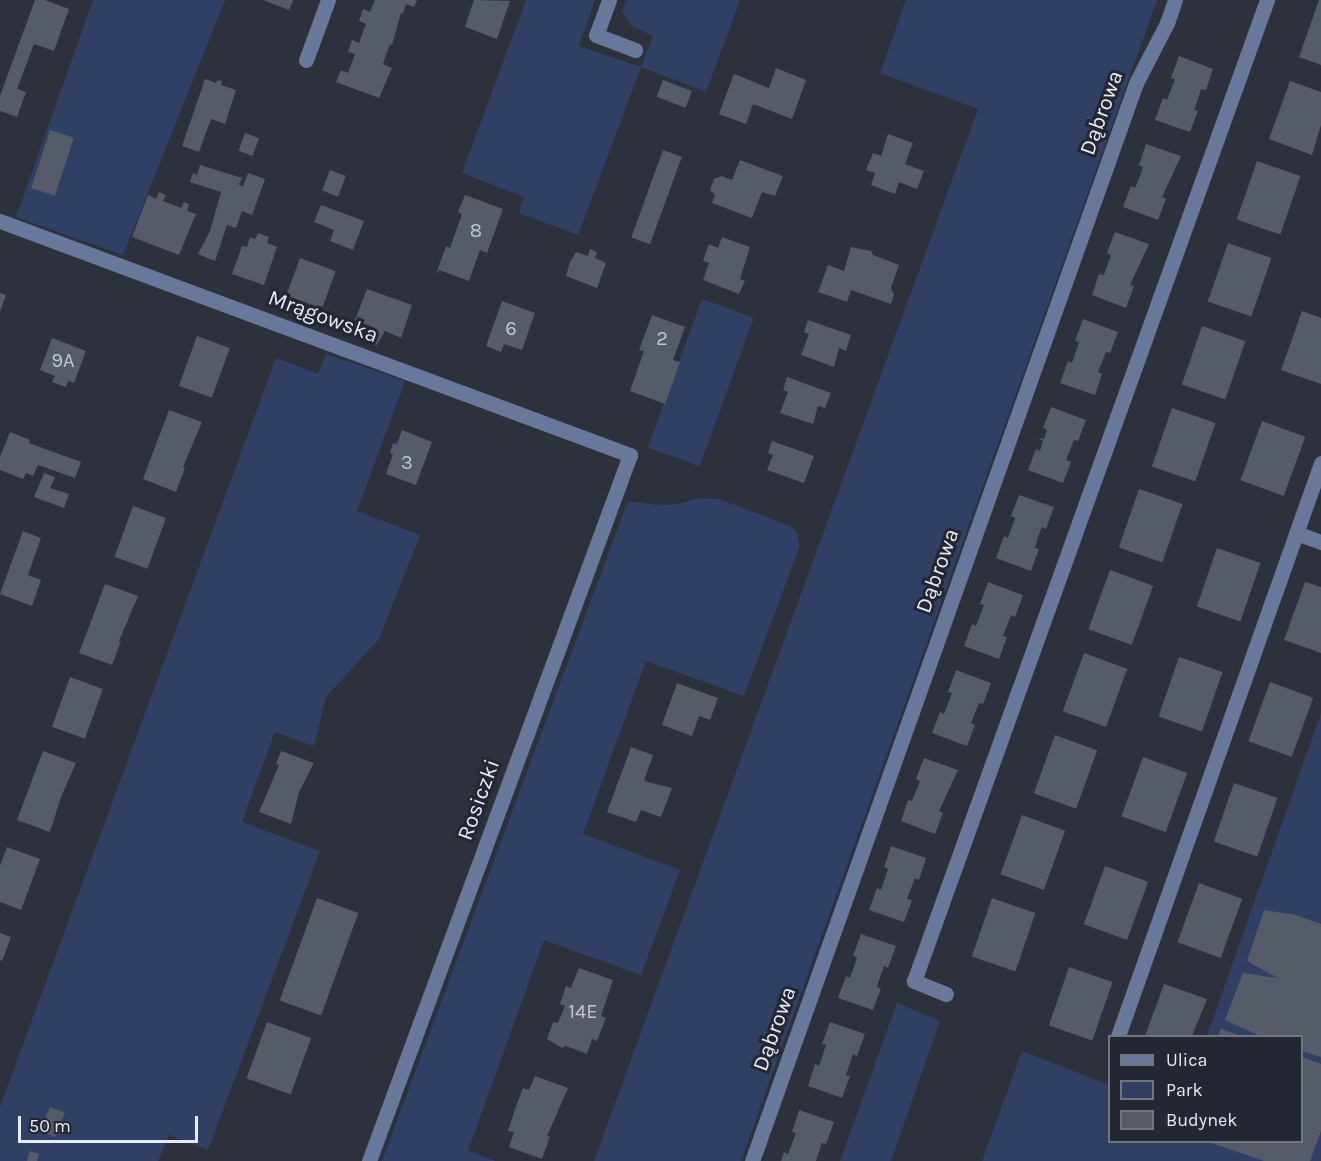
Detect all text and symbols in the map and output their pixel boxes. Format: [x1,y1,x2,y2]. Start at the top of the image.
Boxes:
street label: Dąbrowa [1075,67,1129,159]
house number: 8 [470,218,482,242]
street label: Mrągowska [264,285,382,349]
house number: 6 [505,316,517,340]
house number: 2 [656,326,668,350]
house number: 9A [51,348,75,372]
house number: 3 [401,450,413,474]
street label: Dąbrowa [911,525,965,617]
street label: Rosiczki [452,756,506,844]
street label: Dąbrowa [748,983,802,1075]
house number: 14E [568,999,598,1023]
legend [1108,1035,1303,1143]
text: Ulica [1166,1049,1207,1071]
text: Park [1166,1079,1203,1101]
scale bar [21,1104,201,1142]
text: Budynek [1166,1109,1237,1131]
text: 50 m [29,1115,71,1137]

